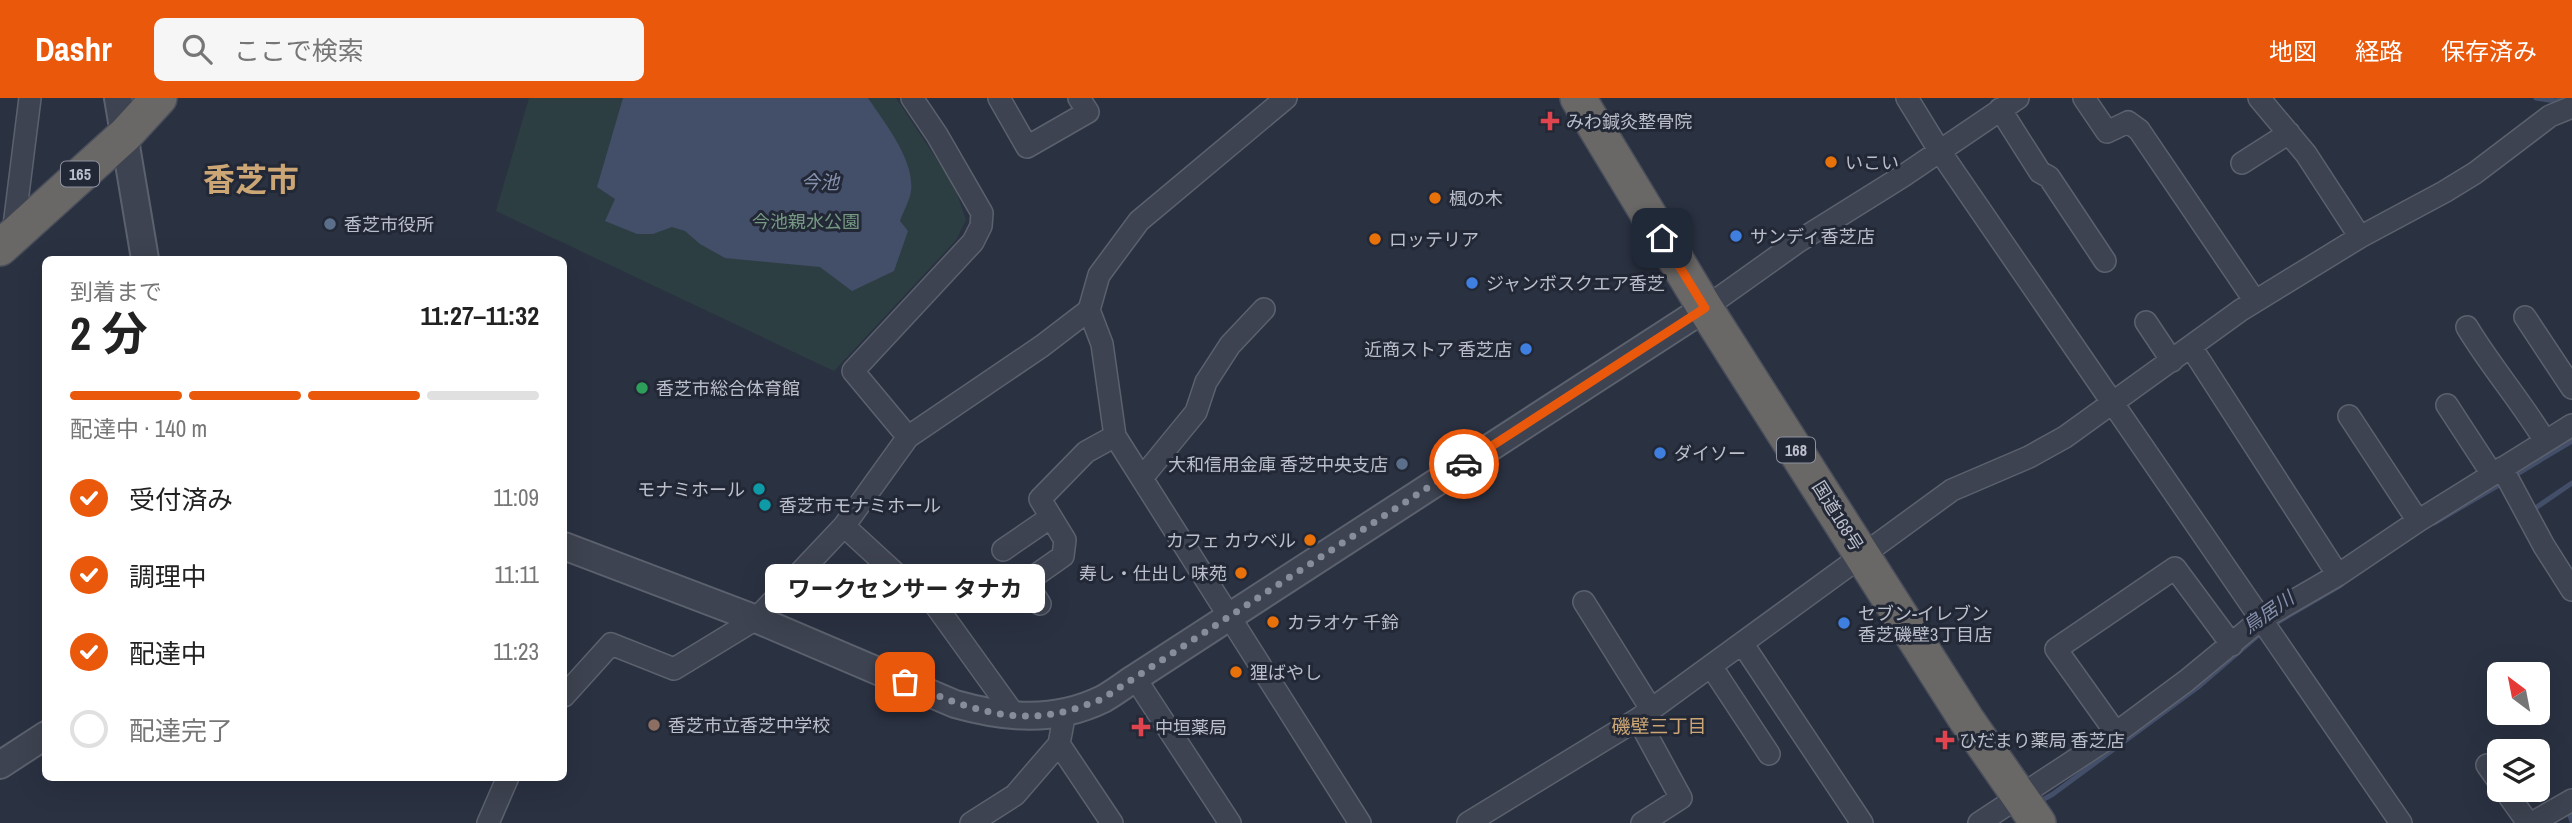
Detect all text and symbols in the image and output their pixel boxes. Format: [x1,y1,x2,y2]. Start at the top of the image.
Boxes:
search box [154,18,644,81]
text: Dashr [35,27,112,71]
icon: search [178,30,216,68]
text: ここで検索 [234,33,364,68]
text: 地図 [2269,35,2317,67]
text: 経路 [2355,35,2403,67]
text: 保存済み [2441,35,2537,67]
place label: みわ鍼灸整骨院 [1566,109,1692,134]
marker: みわ鍼灸整骨院 [1540,111,1560,131]
place label: いこい [1845,150,1899,175]
marker: いこい [1823,154,1839,170]
district label: 香芝市 [203,158,299,201]
road number: 165 [61,162,99,186]
water label: 今池 [801,169,841,195]
place label: 楓の木 [1449,186,1503,211]
marker: 楓の木 [1427,190,1443,206]
pin [1632,208,1692,268]
park label: 今池親水公園 [752,209,860,234]
place label: 香芝市役所 [344,212,434,237]
marker: 香芝市役所 [322,216,338,232]
icon: home [1643,219,1681,257]
place label: サンディ香芝店 [1750,224,1875,249]
place label: ロッテリア [1389,227,1479,252]
marker: サンディ香芝店 [1728,228,1744,244]
marker: ロッテリア [1367,231,1383,247]
place label: ジャンボスクエア香芝 [1486,271,1665,296]
marker: ジャンボスクエア香芝 [1464,275,1480,291]
text: 到着まで [70,276,162,307]
text: 11:27–11:32 [420,298,539,333]
text: 2 分 [70,302,147,364]
place label: 近商ストア 香芝店 [1364,337,1512,362]
marker: 近商ストア 香芝店 [1518,341,1534,357]
place label: 香芝市総合体育館 [656,376,800,401]
marker: 香芝市総合体育館 [634,380,650,396]
text: 配達中 · 140 m [70,413,207,444]
courier [1429,429,1499,499]
road number: 168 [1777,438,1815,462]
place label: ダイソー [1674,441,1746,466]
icon: car [1445,445,1483,483]
marker: ダイソー [1652,445,1668,461]
place label: 大和信用金庫 香芝中央支店 [1168,452,1388,477]
marker: 大和信用金庫 香芝中央支店 [1394,456,1410,472]
street label: 国道168号 [1807,476,1869,556]
place label: モナミホール [637,477,745,502]
icon: check [70,479,108,517]
marker: モナミホール [751,481,767,497]
text: 受付済み [129,482,233,517]
text: 11:09 [493,482,539,513]
place label: 香芝市モナミホール [779,493,941,518]
marker: 香芝市モナミホール [757,497,773,513]
place label: カフェ カウベル [1166,528,1296,553]
marker: カフェ カウベル [1302,532,1318,548]
icon: check [70,556,108,594]
text: 調理中 [129,559,207,594]
text: 11:11 [495,559,539,590]
place label: 寿し・仕出し 味苑 [1079,561,1227,586]
callout: ワークセンサー タナカ [765,563,1045,612]
marker: 寿し・仕出し 味苑 [1233,565,1249,581]
text: ワークセンサー タナカ [787,573,1023,604]
water label: 鳥居川 [2237,584,2300,639]
place label: セブン-イレブン 香芝磯壁3丁目店 [1858,601,1992,647]
place label: カラオケ 千鈴 [1287,610,1399,635]
marker: カラオケ 千鈴 [1265,614,1281,630]
marker: セブン-イレブン 香芝磯壁3丁目店 [1836,615,1852,631]
icon: check [70,633,108,671]
text: 配達中 [129,636,207,671]
text: 11:23 [493,636,539,667]
pin [875,652,935,712]
place label: 狸ばやし [1250,660,1322,685]
north arrow [2487,662,2550,724]
map controls [2487,662,2550,802]
icon: bag [886,663,924,701]
marker: 狸ばやし [1228,664,1244,680]
text: 配達完了 [129,713,233,748]
place label: 香芝市立香芝中学校 [668,713,830,738]
district label: 磯壁三丁目 [1611,713,1707,739]
place label: 中垣薬局 [1155,715,1227,740]
marker: 香芝市立香芝中学校 [646,717,662,733]
marker: 中垣薬局 [1133,719,1149,735]
place label: ひだまり薬局 香芝店 [1959,728,2125,753]
marker: ひだまり薬局 香芝店 [1937,732,1953,748]
button: layers [2487,739,2550,802]

